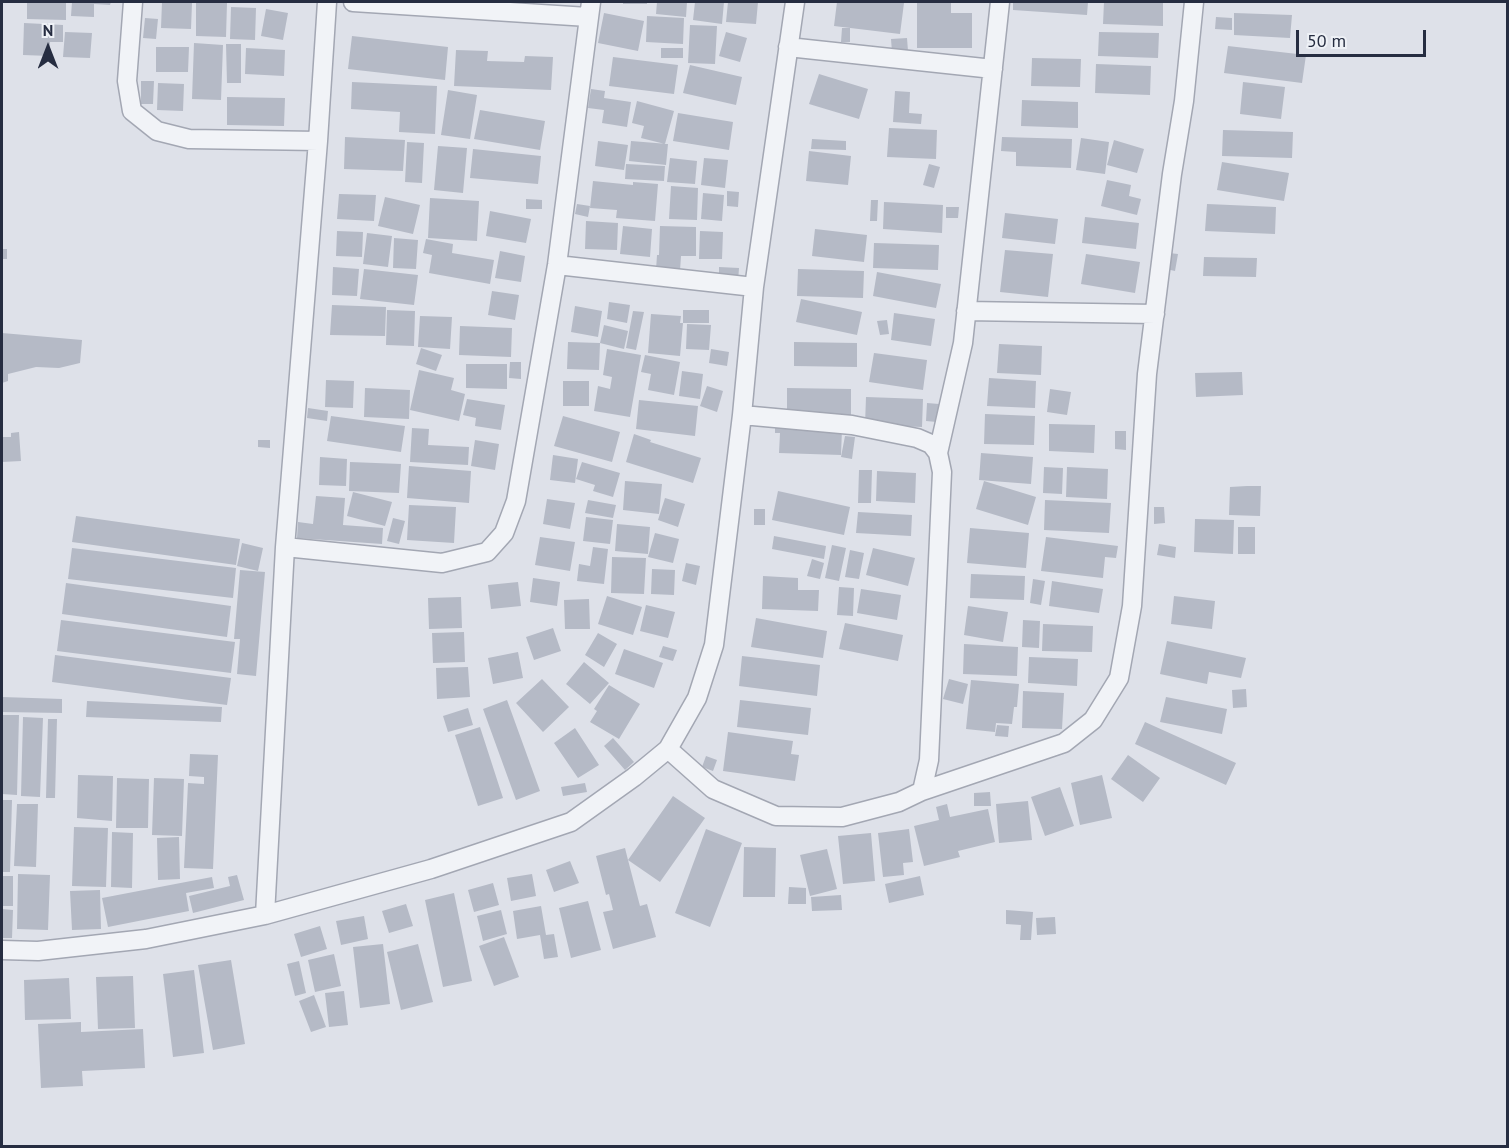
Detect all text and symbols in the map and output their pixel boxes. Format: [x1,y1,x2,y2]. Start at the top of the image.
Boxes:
north arrow [18,18,78,78]
scale bar [1299,18,1430,56]
text: N [43,20,53,40]
text: 50 m [1307,29,1346,52]

